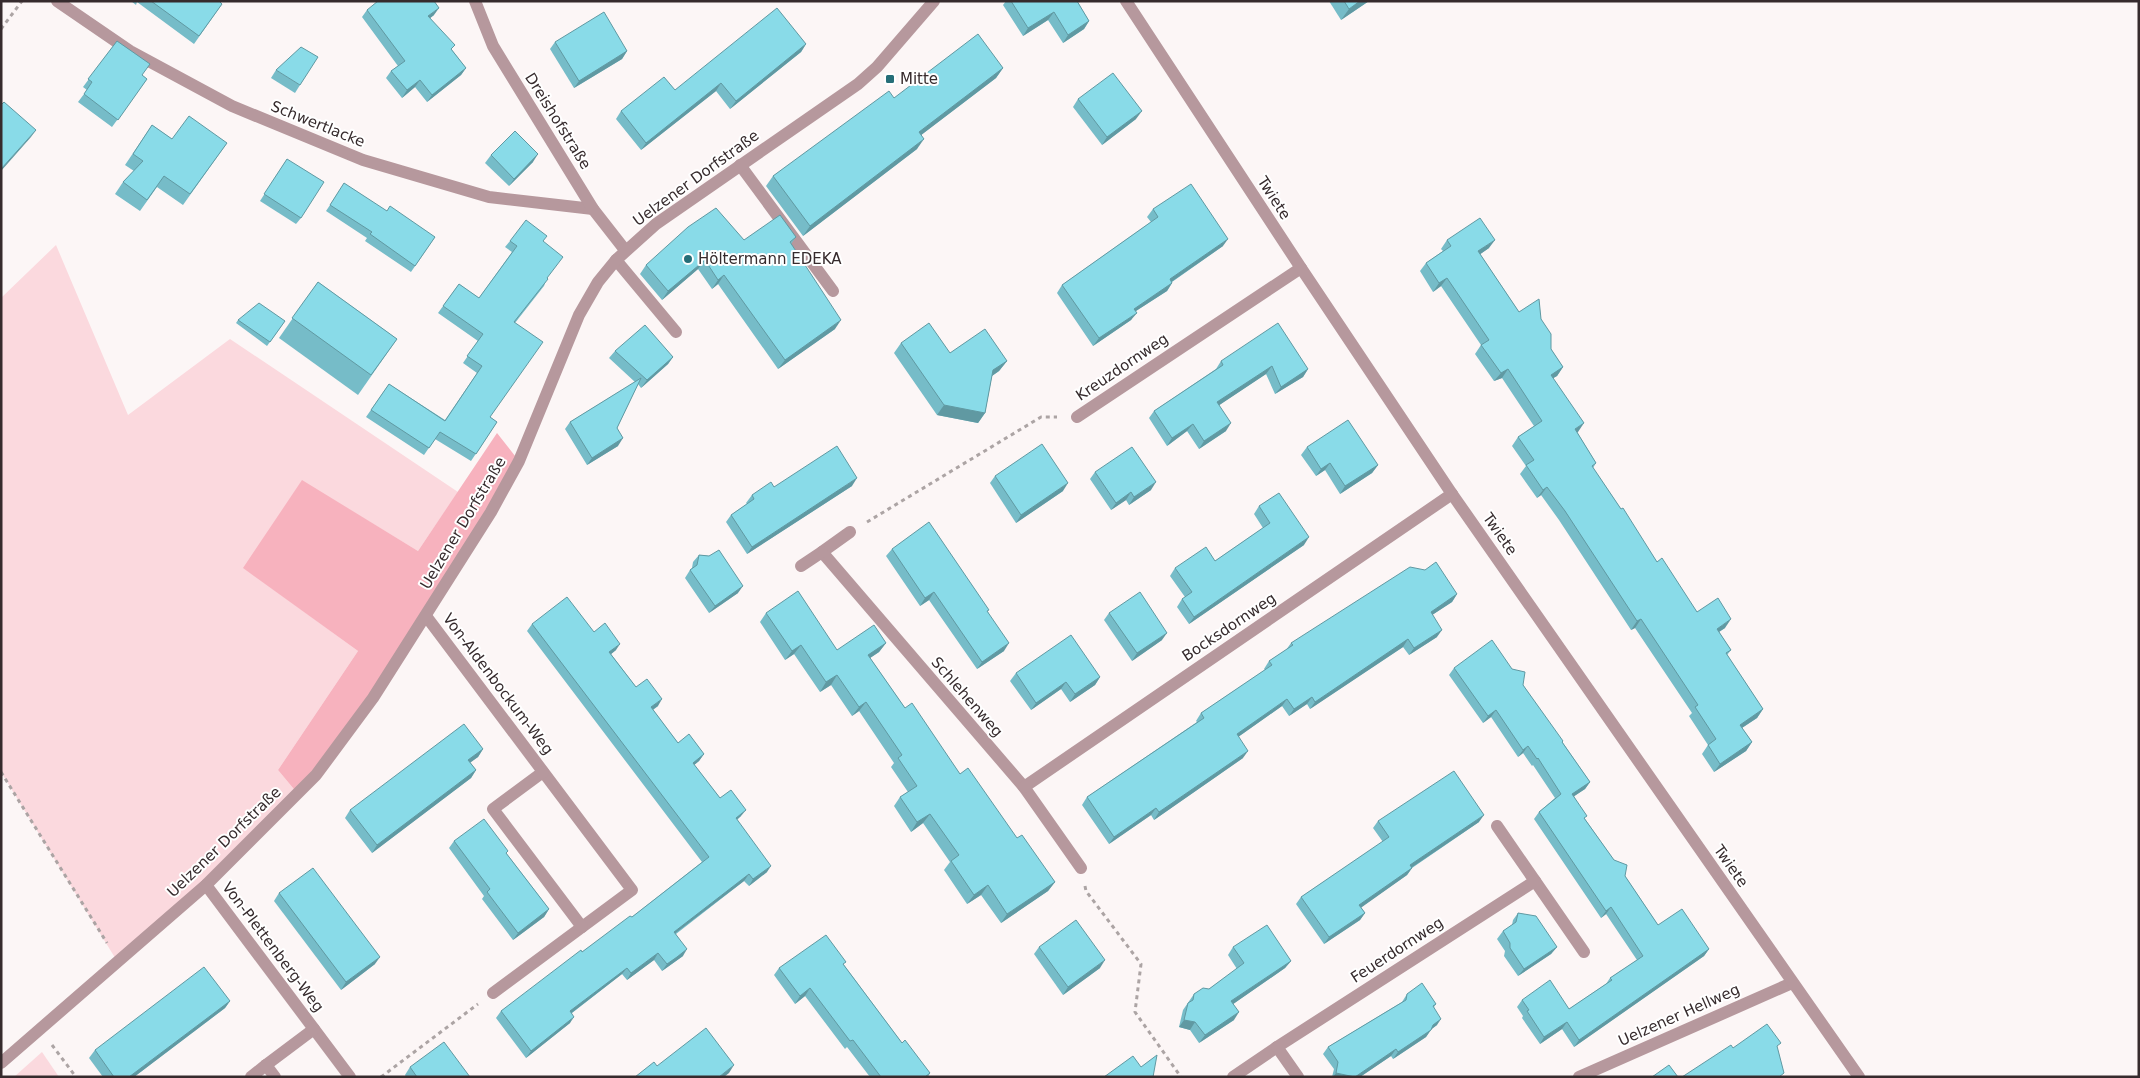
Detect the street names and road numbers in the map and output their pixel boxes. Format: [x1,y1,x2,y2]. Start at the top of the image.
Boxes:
street label: Dreishofstraße [521,69,595,173]
street label: Schwertlacke [268,97,368,151]
street label: Uelzener Dorfstraße [630,126,762,230]
street label: Twiete [1253,172,1294,223]
street label: Kreuzdornweg [1072,330,1172,404]
street label: Uelzener Dorfstraße [416,454,510,592]
street label: Twiete [1478,509,1521,559]
street label: Bocksdornweg [1179,589,1279,665]
street label: Von-Aldenbockum-Weg [439,610,557,758]
street label: Schlehenweg [927,653,1007,741]
street label: Uelzener Dorfstraße [163,783,285,901]
street label: Twiete [1709,841,1752,891]
street label: Von-Plettenberg-Weg [218,879,328,1015]
street label: Feuerdornweg [1347,913,1447,987]
street label: Uelzener Hellweg [1615,980,1743,1050]

